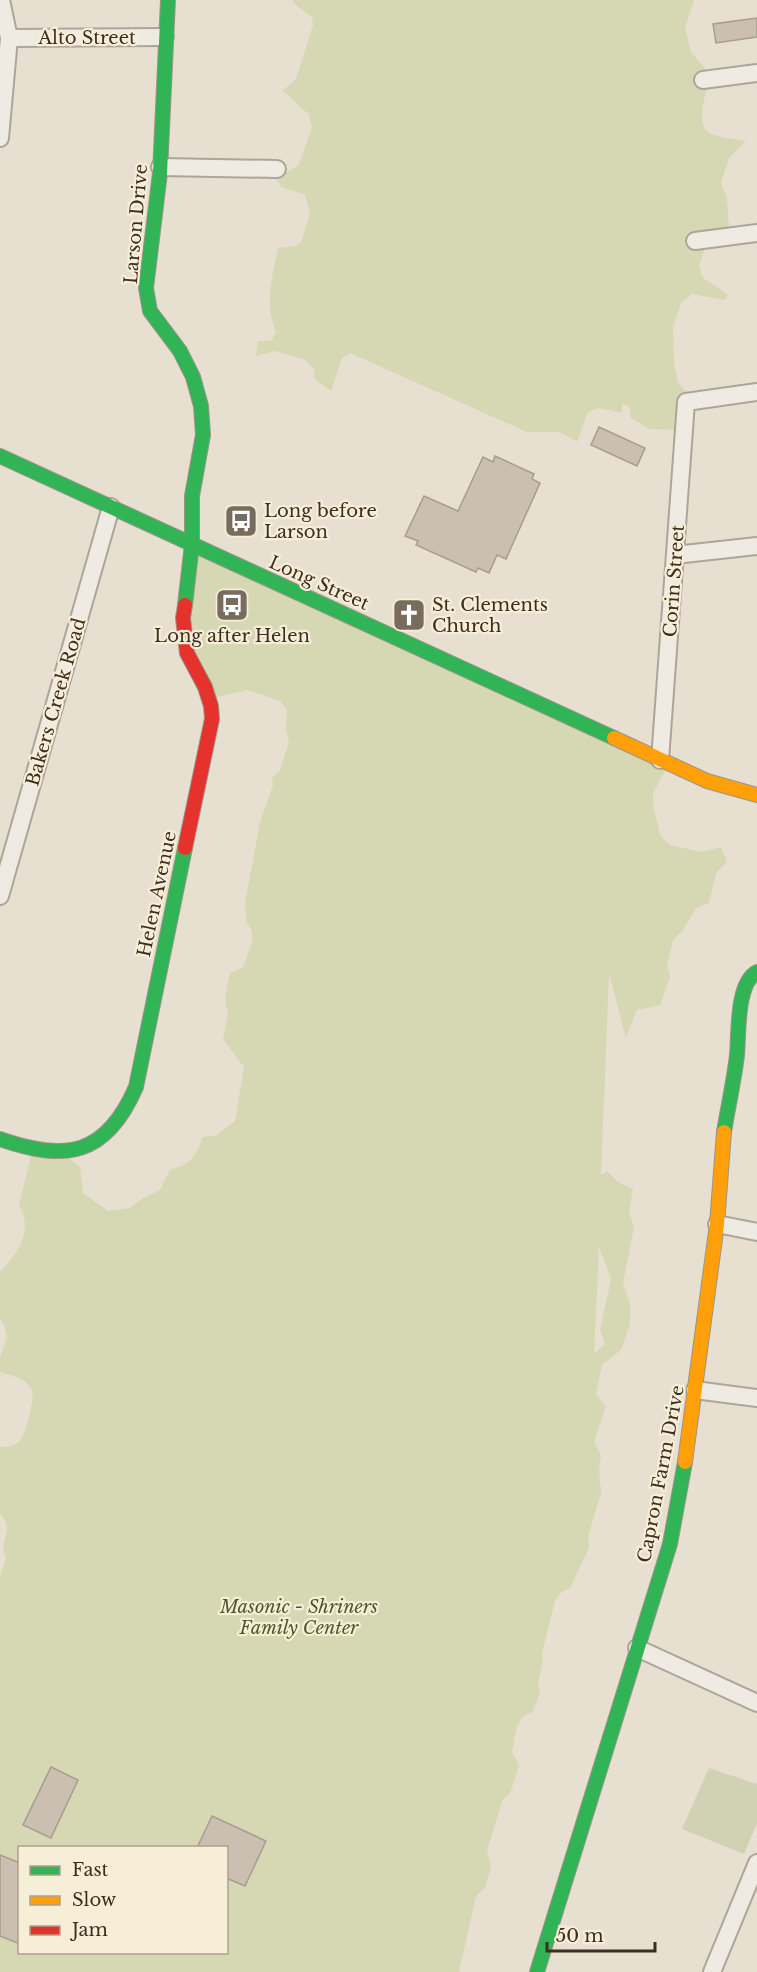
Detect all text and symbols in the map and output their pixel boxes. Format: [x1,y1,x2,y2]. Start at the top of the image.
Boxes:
street label: Alto Street [37,27,136,49]
street label: Larson Drive [120,163,152,285]
place label: Long before Larson [264,500,377,543]
bus stop icon: Long before Larson [223,503,259,539]
street label: Corin Street [659,524,689,638]
street label: Long Street [266,551,373,615]
bus stop icon: Long after Helen [214,587,250,623]
place label: St. Clements Church [432,594,548,637]
church icon: St. Clements Church [391,597,427,633]
street label: Bakers Creek Road [21,615,91,789]
place label: Long after Helen [154,625,310,647]
street label: Helen Avenue [133,829,181,959]
street label: Capron Farm Drive [633,1383,689,1565]
park label: Masonic - Shriners Family Center [219,1596,378,1639]
legend [18,1846,228,1954]
text: Fast [72,1859,109,1881]
text: Slow [72,1889,117,1911]
scale bar [547,1915,655,1953]
text: Jam [70,1919,108,1941]
text: 50 m [556,1925,604,1947]

